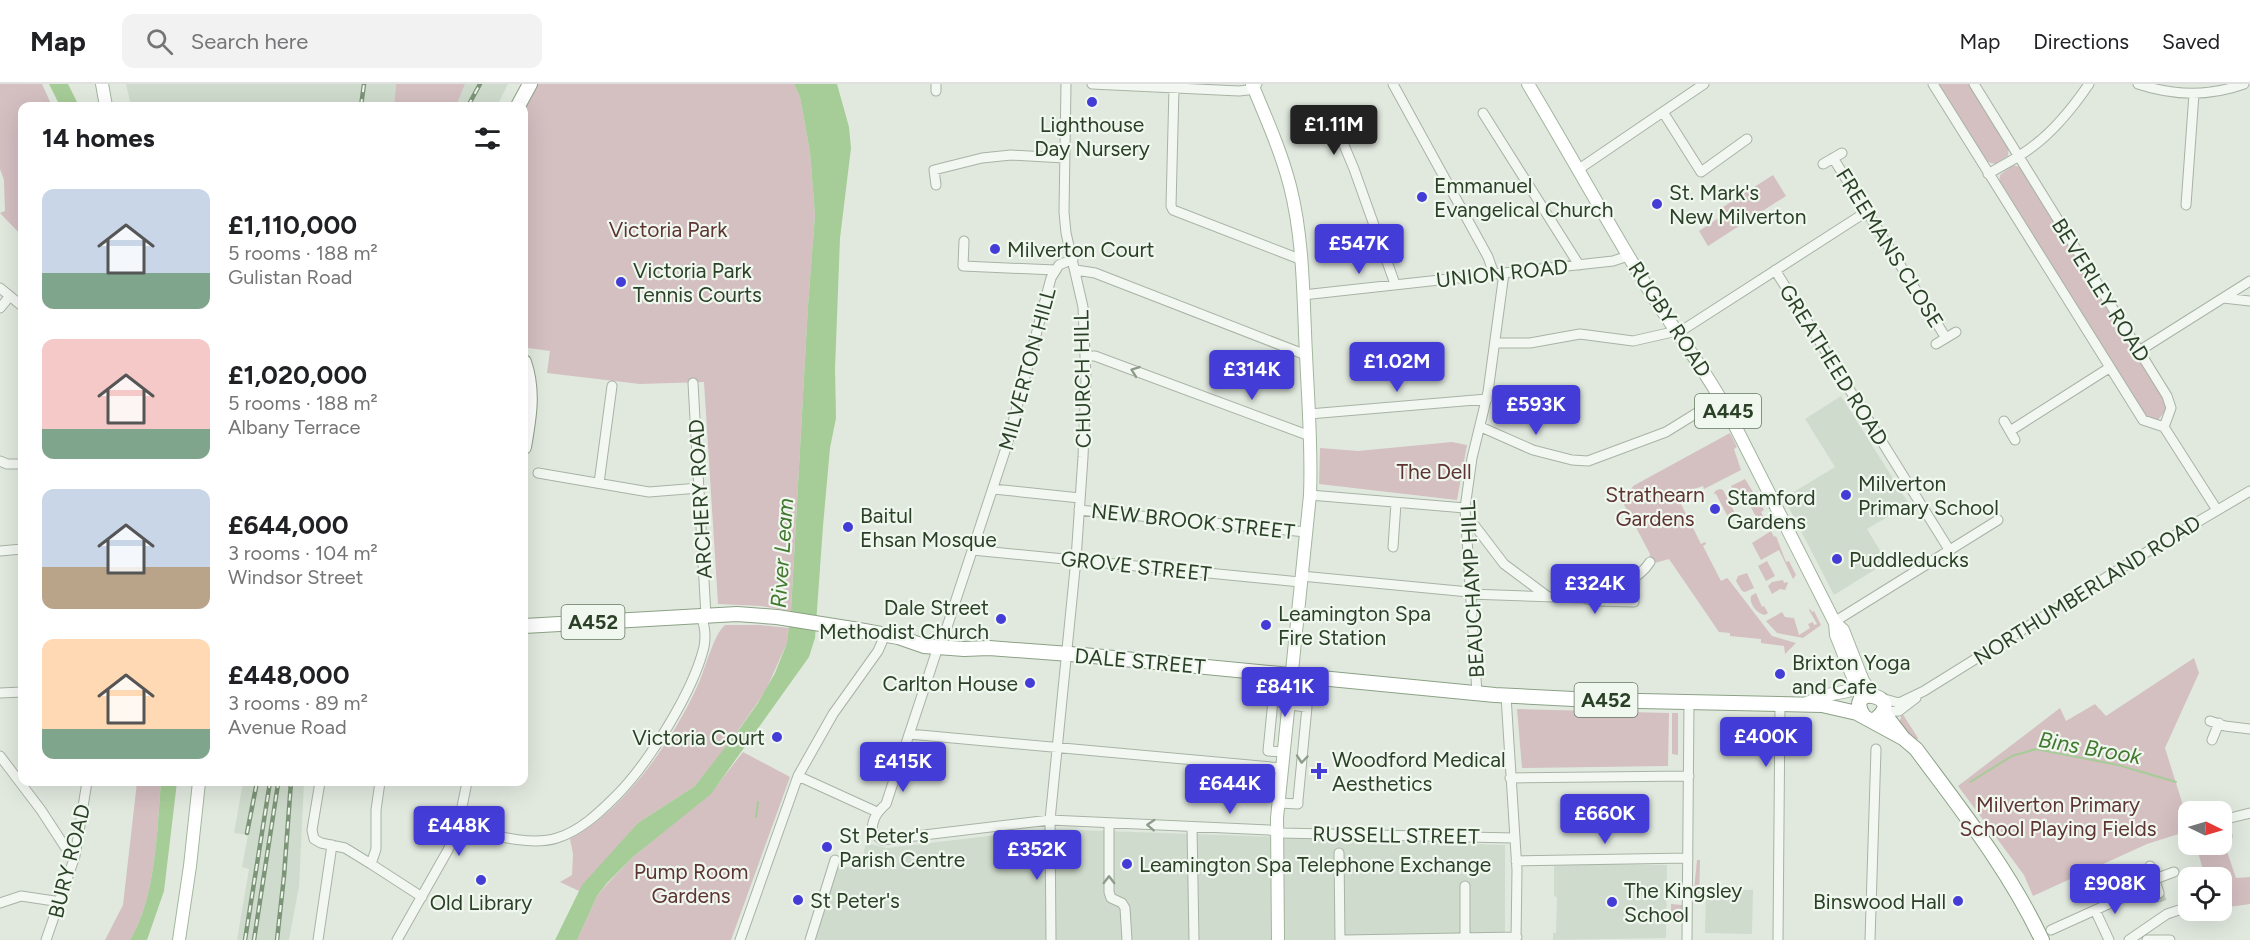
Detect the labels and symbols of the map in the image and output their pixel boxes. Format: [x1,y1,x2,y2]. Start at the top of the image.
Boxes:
marker: Lighthouse Day Nursery [1085,95,1099,109]
pin: £1.11M [1285,105,1383,156]
place label: Lighthouse Day Nursery [1034,112,1150,161]
street label: FREEMANS CLOSE [1831,164,1949,332]
place label: Emmanuel Evangelical Church [1434,173,1613,222]
place label: St. Mark's New Milverton [1669,180,1806,229]
marker: Emmanuel Evangelical Church [1415,190,1429,204]
marker: St. Mark's New Milverton [1650,197,1664,211]
street label: BEVERLEY ROAD [2047,214,2155,366]
park label: Victoria Park [609,217,728,242]
pin: £547K [1317,224,1401,275]
place label: Milverton Court [1007,237,1155,262]
marker: Milverton Court [988,242,1002,256]
street label: UNION ROAD [1435,254,1569,292]
street label: RUGBY ROAD [1623,257,1717,381]
place label: Victoria Park Tennis Courts [633,258,762,307]
marker: Victoria Park Tennis Courts [614,275,628,289]
street label: GREATHEED ROAD [1774,280,1894,450]
street label: MILVERTON HILL [993,285,1061,453]
street label: CHURCH HILL [1068,310,1096,448]
pin: £1.02M [1348,342,1446,393]
pin: £314K [1210,350,1294,401]
one-way arrow [1130,365,1141,378]
pin: £593K [1494,385,1578,436]
road number: A445 [1695,394,1761,428]
street label: ARCHERY ROAD [683,419,717,579]
park label: The Dell [1396,459,1472,484]
place label: Milverton Primary School [1858,471,1999,520]
park label: Strathearn Gardens [1605,482,1705,531]
place label: Stamford Gardens [1727,485,1816,534]
marker: Milverton Primary School [1839,488,1853,502]
water label: River Leam [765,497,799,609]
street label: NEW BROOK STREET [1090,498,1296,544]
street label: BEAUCHAMP HILL [1455,499,1489,678]
marker: Stamford Gardens [1708,502,1722,516]
place label: Baitul Ehsan Mosque [860,503,997,552]
street label: NORTHUMBERLAND ROAD [1969,510,2205,670]
marker: Baitul Ehsan Mosque [841,520,855,534]
street label: GROVE STREET [1059,546,1213,586]
place label: Puddleducks [1849,547,1969,572]
marker: Puddleducks [1830,552,1844,566]
pin: £324K [1553,564,1637,615]
place label: Dale Street Methodist Church [819,595,989,644]
place label: Leamington Spa Fire Station [1278,601,1431,650]
road number: A452 [562,605,624,639]
marker: Dale Street Methodist Church [994,612,1008,626]
marker: Leamington Spa Fire Station [1259,618,1273,632]
street label: DALE STREET [1074,643,1207,679]
place label: Brixton Yoga and Cafe [1792,650,1910,699]
pin: £841K [1243,667,1327,718]
marker: Brixton Yoga and Cafe [1773,667,1787,681]
place label: Carlton House [883,671,1018,696]
marker: Carlton House [1023,676,1037,690]
road number: A452 [1574,683,1638,717]
pin: £400K [1724,717,1808,768]
place label: Victoria Court [632,725,765,750]
water label: Bins Brook [2037,726,2145,771]
marker: Victoria Court [770,730,784,744]
pin: £415K [861,742,945,793]
place label: Woodford Medical Aesthetics [1332,747,1506,796]
one-way arrow [1296,754,1309,763]
marker: Woodford Medical Aesthetics [1310,762,1328,780]
pin: £644K [1188,764,1272,815]
park label: Milverton Primary School Playing Fields [1959,792,2157,841]
pin: £660K [1563,794,1647,845]
street label: BURY ROAD [43,801,95,921]
north arrow [2178,801,2232,855]
pin: £448K [417,806,501,857]
one-way arrow [1147,819,1156,832]
street label: RUSSELL STREET [1312,821,1480,849]
place label: St Peter's Parish Centre [839,823,965,872]
pin: £352K [995,830,1079,881]
marker: St Peter's Parish Centre [820,840,834,854]
place label: Leamington Spa Telephone Exchange [1139,852,1491,877]
marker: Leamington Spa Telephone Exchange [1120,857,1134,871]
park label: Pump Room Gardens [634,859,748,908]
pin: £908K [2073,864,2157,915]
marker: Old Library [474,873,488,887]
one-way arrow [1103,876,1115,885]
place label: The Kingsley School [1624,878,1742,927]
place label: St Peter's [810,888,900,913]
place label: Binswood Hall [1813,889,1946,914]
place label: Old Library [430,890,532,915]
marker: St Peter's [791,893,805,907]
marker: Binswood Hall [1951,894,1965,908]
marker: The Kingsley School [1605,895,1619,909]

